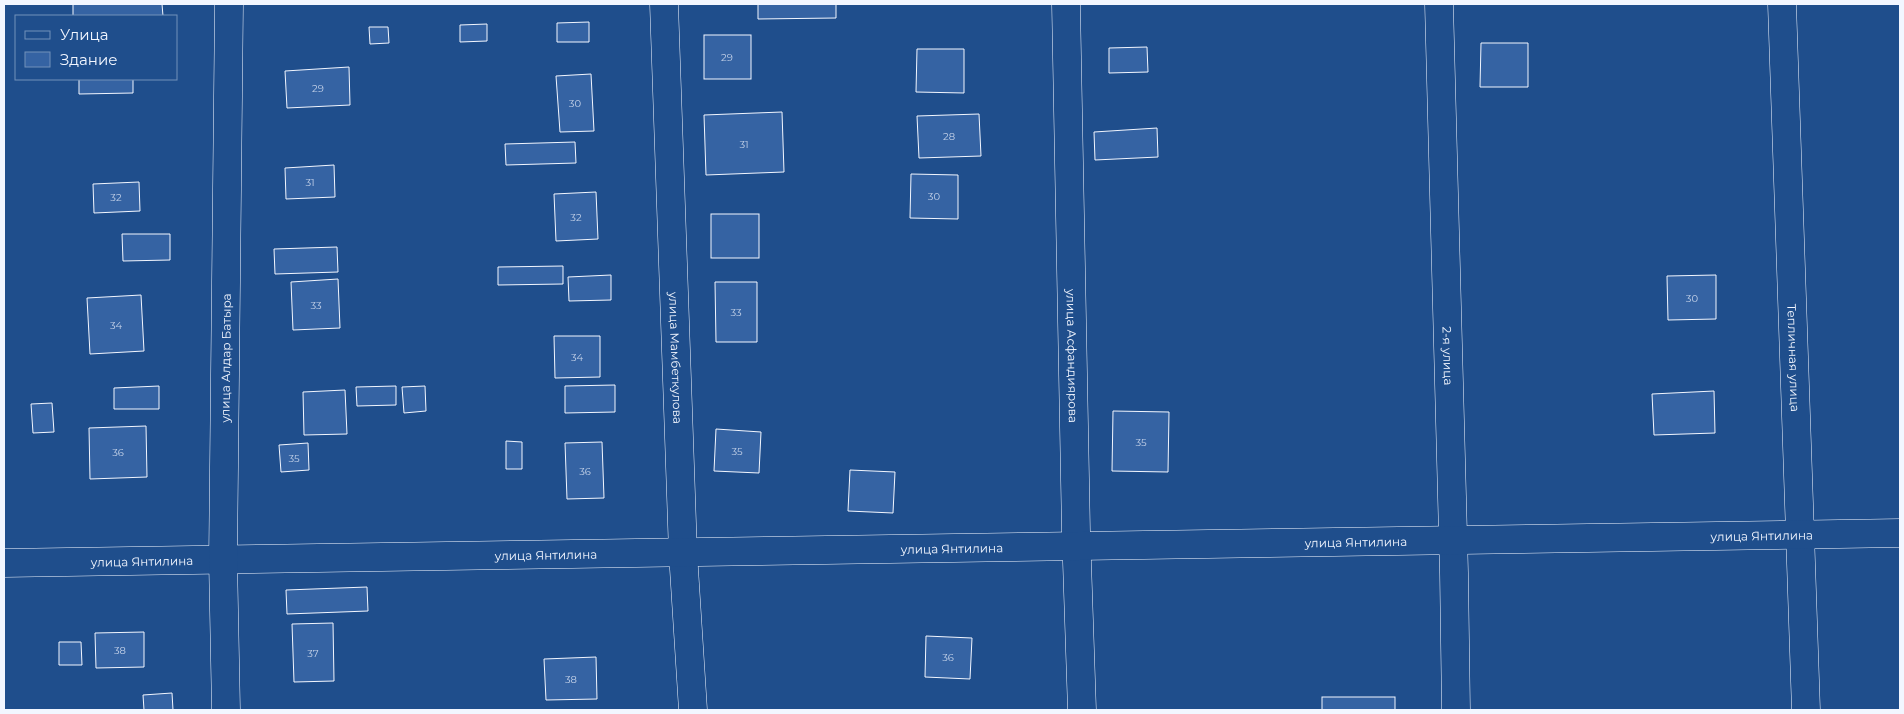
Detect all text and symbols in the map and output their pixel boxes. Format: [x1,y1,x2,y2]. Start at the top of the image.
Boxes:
legend [15,15,178,80]
text: Улица [60,25,108,44]
text: Здание [60,50,118,69]
house number: 29 [721,51,733,64]
house number: 29 [312,82,324,95]
house number: 30 [569,97,582,110]
house number: 28 [943,130,955,143]
house number: 31 [739,138,749,151]
house number: 31 [305,176,315,189]
house number: 30 [928,190,941,203]
house number: 32 [110,191,122,204]
house number: 32 [570,211,582,224]
street label: улица Асфандиярова [1064,288,1081,423]
street label: улица Мамбеткулова [666,290,686,424]
house number: 30 [1686,292,1699,305]
street label: улица Алдар Батыра [217,293,233,424]
house number: 33 [310,299,322,312]
street label: Тепличная улица [1785,304,1803,412]
house number: 33 [730,306,742,319]
house number: 34 [110,319,123,332]
street label: 2-я улица [1440,326,1457,386]
house number: 34 [571,351,584,364]
house number: 35 [1135,436,1147,449]
house number: 35 [731,445,743,458]
house number: 36 [112,446,124,459]
house number: 35 [288,452,300,465]
house number: 36 [579,465,591,478]
street label: улица Янтилина [1709,527,1813,544]
street label: улица Янтилина [1303,533,1407,550]
street label: улица Янтилина [900,540,1003,556]
street label: улица Янтилина [494,546,597,563]
street label: улица Янтилина [90,553,193,569]
house number: 38 [114,644,126,657]
house number: 37 [307,647,319,660]
house number: 36 [942,651,954,664]
house number: 38 [565,673,577,686]

